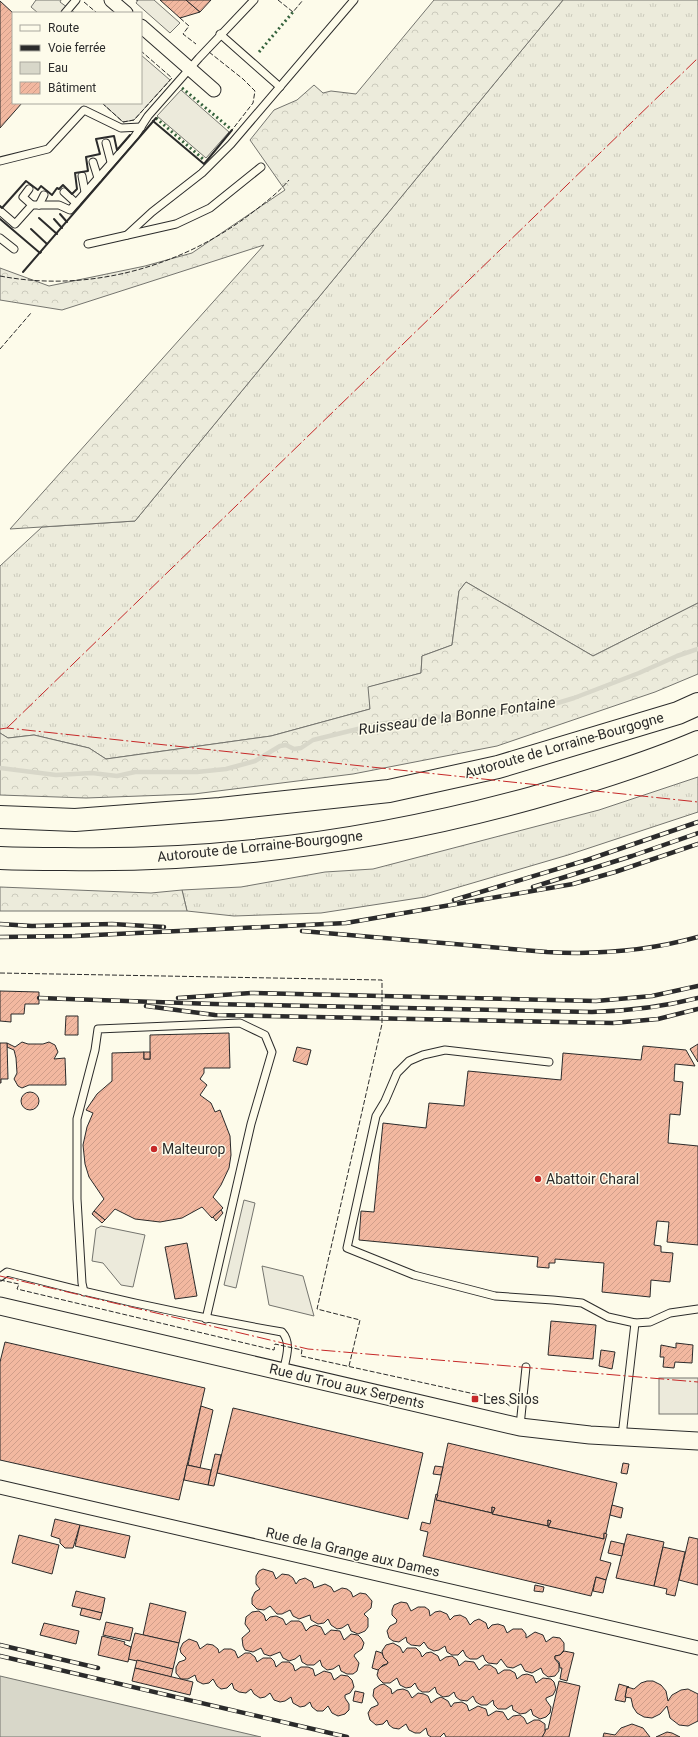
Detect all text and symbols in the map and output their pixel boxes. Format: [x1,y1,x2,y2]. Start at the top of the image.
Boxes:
legend [12,12,142,104]
text: Route [48,21,79,35]
text: Voie ferrée [48,41,106,55]
text: Eau [48,61,68,75]
text: Bâtiment [48,81,96,95]
water label: Ruisseau de la Bonne Fontaine [357,693,557,739]
street label: Autoroute de Lorraine-Bourgogne [463,709,665,781]
street label: Autoroute de Lorraine-Bourgogne [156,827,364,865]
place label: Malteurop [162,1141,226,1157]
marker: Malteurop [149,1144,159,1154]
place label: Abattoir Charal [546,1171,639,1187]
marker: Abattoir Charal [533,1174,543,1184]
street label: Rue du Trou aux Serpents [268,1360,426,1412]
place label: Les Silos [483,1391,539,1407]
marker: Les Silos [470,1394,480,1404]
street label: Rue de la Grange aux Dames [264,1524,442,1580]

